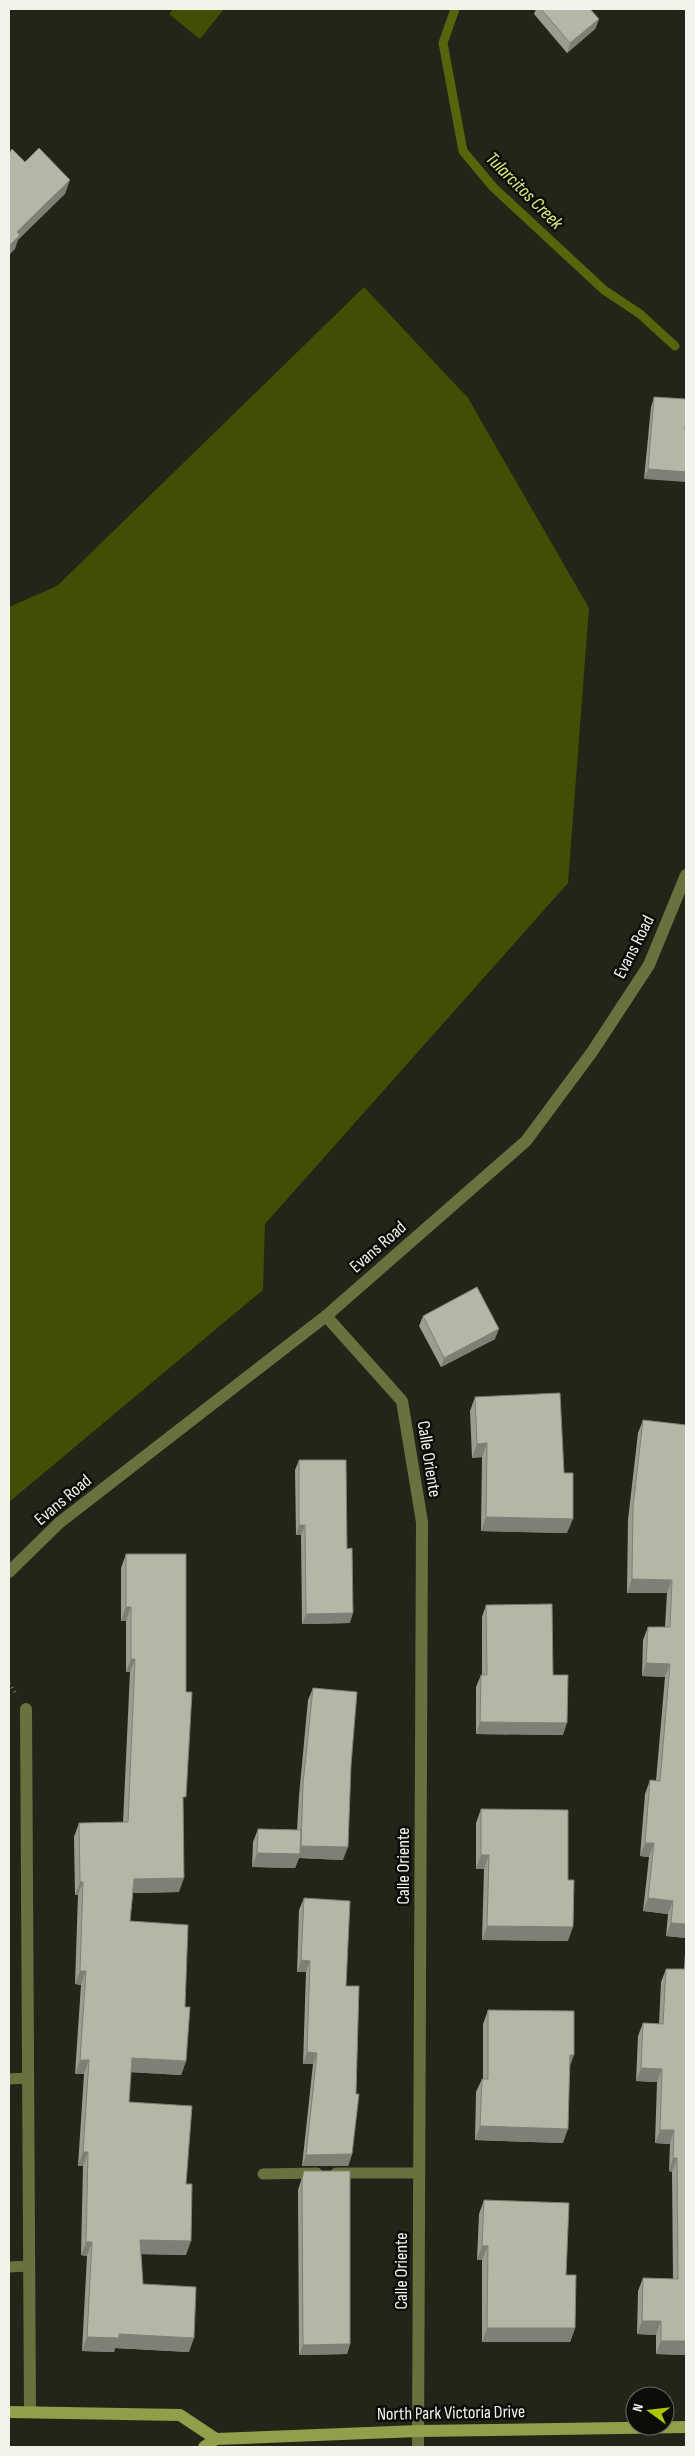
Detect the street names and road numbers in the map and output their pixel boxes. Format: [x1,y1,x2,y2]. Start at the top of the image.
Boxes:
street label: Evans Road [609,912,659,982]
street label: Evans Road [345,1217,411,1277]
street label: Calle Oriente [413,1419,445,1499]
street label: Evans Road [30,1470,96,1530]
street label: Calle Oriente [393,1827,414,1905]
street label: Calle Oriente [391,2232,412,2310]
street label: North Park Victoria Drive [377,2401,525,2425]

